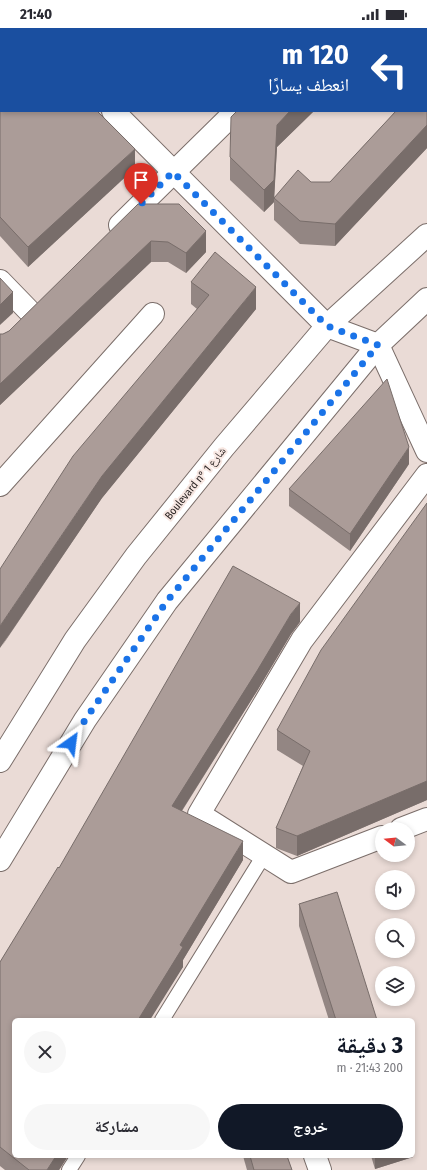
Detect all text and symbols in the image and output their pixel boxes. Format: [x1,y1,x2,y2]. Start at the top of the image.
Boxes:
text: 21:40 [20,5,52,23]
text: 120 m [282,38,349,71]
icon: left [363,44,415,96]
text: انعطف يسارًا [268,74,349,96]
pin [124,163,158,204]
icon: arrive [130,169,152,191]
street label: Boulevard n° شارع 1 [162,445,229,522]
position arrow [50,722,92,764]
north arrow [375,822,415,862]
map controls [375,822,415,1006]
button: sound [375,870,415,910]
button: search [375,918,415,958]
button: layers [375,966,415,1006]
button: close [24,1031,66,1073]
text: 3 دقيقة [336,1031,403,1059]
text: 200 m · 21:43 [337,1060,403,1075]
button: مشاركة [24,1104,210,1150]
button: خروج [218,1104,403,1150]

